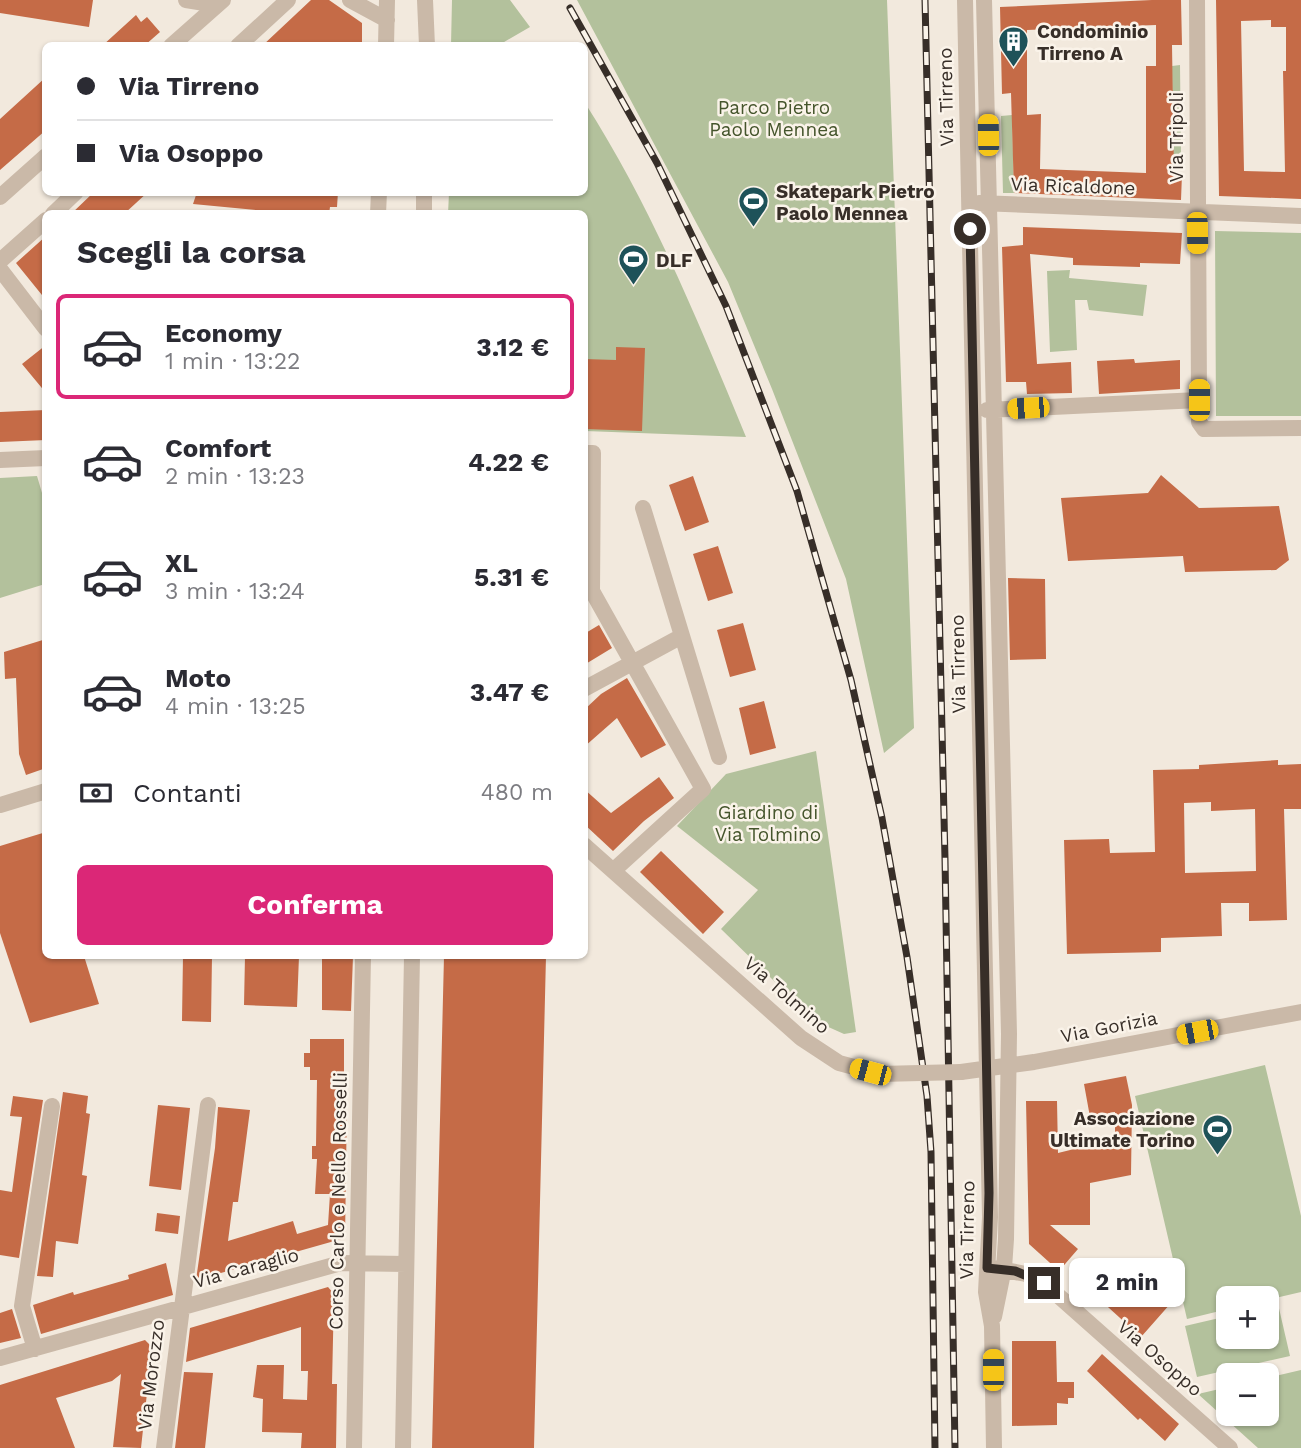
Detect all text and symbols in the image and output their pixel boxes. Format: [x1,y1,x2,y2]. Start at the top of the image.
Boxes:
place label: Condominio Tirreno A [1037,20,1149,65]
building icon: Condominio Tirreno A [997,25,1031,69]
street label: Via Tirreno [934,47,958,147]
text: Via Tirreno [119,71,259,101]
street label: Via Tripoli [1165,92,1188,182]
park label: Parco Pietro Paolo Mennea [709,96,839,141]
car [978,114,999,156]
text: Via Osoppo [119,138,263,168]
street label: Via Ricaldone [1010,172,1136,200]
place label: Skatepark Pietro Paolo Mennea [776,180,935,225]
sports icon: Skatepark Pietro Paolo Mennea [736,185,770,229]
car [1187,212,1208,254]
route start [954,213,986,245]
text: Scegli la corsa [77,233,306,271]
sports icon: DLF [616,243,650,287]
place label: DLF [656,249,693,272]
icon: car [81,315,144,378]
text: Economy [165,318,282,348]
text: 3.12 € [476,332,549,362]
text: 1 min · 13:22 [165,348,301,375]
car [1189,379,1210,421]
car [1007,396,1050,420]
icon: car [81,430,144,493]
text: Comfort [165,433,271,463]
text: 4.22 € [468,447,549,477]
text: 2 min · 13:23 [165,463,305,490]
icon: car [81,545,144,608]
text: XL [165,548,198,578]
text: 5.31 € [474,562,549,592]
text: 3 min · 13:24 [165,578,305,605]
street label: Via Tirreno [946,614,970,714]
icon: car [81,660,144,723]
text: Moto [165,663,231,693]
text: 3.47 € [470,677,549,707]
text: 4 min · 13:25 [165,693,306,720]
icon: cash [77,774,115,812]
text: Contanti [133,778,242,808]
text: 480 m [481,779,553,806]
park label: Giardino di Via Tolmino [715,801,821,846]
button: Conferma [77,865,553,945]
street label: Via Tolmino [739,951,835,1039]
street label: Via Gorizia [1059,1006,1160,1048]
car [1175,1018,1220,1046]
car [847,1056,894,1088]
street label: Corso Carlo e Nello Rosselli [324,1072,352,1330]
place label: Associazione Ultimate Torino [1050,1107,1195,1152]
sports icon: Associazione Ultimate Torino [1201,1112,1235,1156]
street label: Via Tirreno [955,1180,979,1280]
street label: Via Caraglio [191,1243,301,1293]
callout: 2 min [1068,1258,1184,1308]
route end [1028,1267,1060,1299]
text: 2 min [1096,1269,1158,1296]
map controls [1216,1286,1279,1426]
button: + [1216,1286,1279,1349]
street label: Via Osoppo [1113,1315,1207,1401]
street label: Via Morozzo [133,1318,169,1432]
car [983,1349,1004,1391]
button: − [1216,1363,1279,1426]

